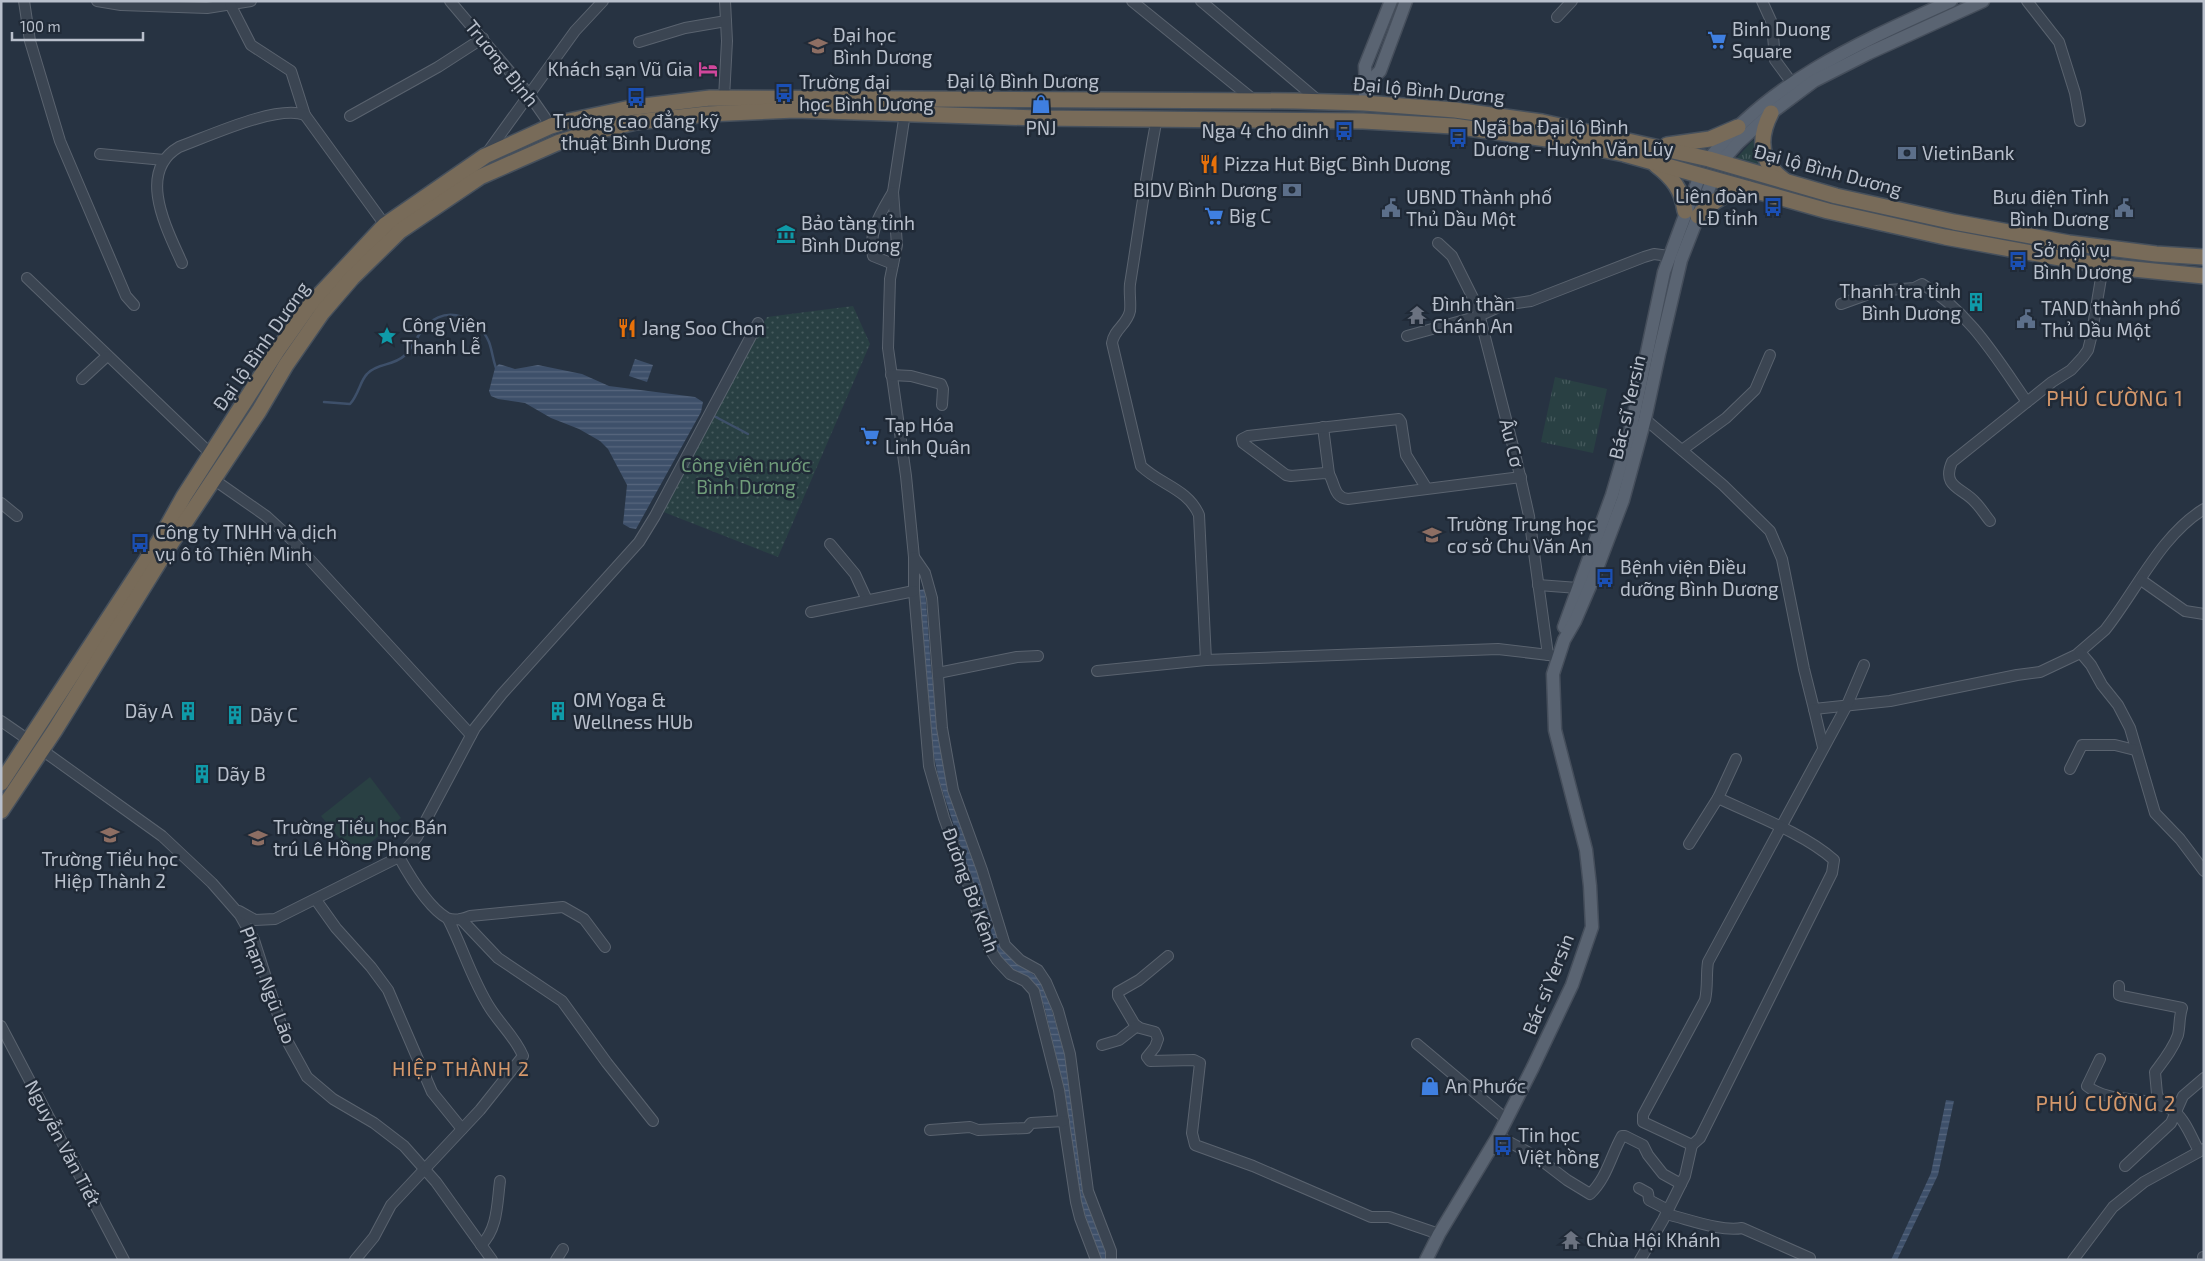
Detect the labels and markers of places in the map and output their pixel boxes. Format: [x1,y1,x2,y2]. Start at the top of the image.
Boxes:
place label: Binh Duong Square [1732,17,1831,62]
place label: Đại học Bình Dương [833,23,933,68]
supermarket icon: Binh Duong Square [1706,29,1728,51]
school or university icon: Đại học Bình Dương [807,35,829,57]
place label: Khách sạn Vũ Gia [548,57,693,80]
hotel icon: Khách sạn Vũ Gia [697,58,719,80]
place label: Trường đại học Bình Dương [799,70,934,115]
bus stop icon: Trường đại học Bình Dương [773,82,795,104]
bus stop icon: Trường cao đẳng kỹ thuật Bình Dương [625,86,647,108]
shop icon: PNJ [1030,93,1052,115]
place label: Trường cao đẳng kỹ thuật Bình Dương [553,109,719,154]
place label: Ngã ba Đại lộ Bình Dương - Huỳnh Văn Lũy [1473,115,1673,160]
place label: PNJ [1025,116,1057,139]
place label: Nga 4 cho dinh [1201,119,1329,142]
bus stop icon: Nga 4 cho dinh [1333,120,1355,142]
bus stop icon: Ngã ba Đại lộ Bình Dương - Huỳnh Văn Lũy [1447,127,1469,149]
place label: VietinBank [1922,141,2015,164]
bank icon: VietinBank [1896,142,1918,164]
place label: Pizza Hut BigC Bình Dương [1224,152,1451,175]
restaurant icon: Pizza Hut BigC Bình Dương [1198,153,1220,175]
place label: BIDV Bình Dương [1133,178,1277,201]
bank icon: BIDV Bình Dương [1281,179,1303,201]
place label: Liên đoàn LĐ tỉnh [1675,184,1758,229]
place label: UBND Thành phố Thủ Dầu Một [1406,185,1552,230]
place label: Bưu điện Tỉnh Bình Dương [1992,185,2109,230]
bus stop icon: Liên đoàn LĐ tỉnh [1762,196,1784,218]
public building icon: UBND Thành phố Thủ Dầu Một [1380,197,1402,219]
public building icon: Bưu điện Tỉnh Bình Dương [2113,197,2135,219]
place label: Big C [1229,204,1271,227]
supermarket icon: Big C [1203,205,1225,227]
place label: Bảo tàng tỉnh Bình Dương [801,211,915,256]
museum icon: Bảo tàng tỉnh Bình Dương [775,223,797,245]
place label: Sở nội vụ Bình Dương [2033,238,2133,283]
bus stop icon: Sở nội vụ Bình Dương [2007,250,2029,272]
place label: Thanh tra tỉnh Bình Dương [1839,279,1961,324]
building icon: Thanh tra tỉnh Bình Dương [1965,291,1987,313]
place label: Đình thần Chánh An [1432,292,1515,337]
place label: TAND thành phố Thủ Dầu Một [2041,296,2181,341]
temple icon: Đình thần Chánh An [1406,304,1428,326]
public building icon: TAND thành phố Thủ Dầu Một [2015,308,2037,330]
place label: Công Viên Thanh Lễ [402,313,487,358]
place label: Jang Soo Chon [642,316,765,339]
restaurant icon: Jang Soo Chon [616,317,638,339]
place icon: Công Viên Thanh Lễ [376,325,398,347]
place label: Tạp Hóa Linh Quân [885,413,971,458]
supermarket icon: Tạp Hóa Linh Quân [859,425,881,447]
place label: Trường Trung học cơ sở Chu Văn An [1447,512,1596,557]
place label: Công ty TNHH và dịch vụ ô tô Thiện Minh [155,520,337,565]
school or university icon: Trường Trung học cơ sở Chu Văn An [1421,524,1443,546]
bus stop icon: Công ty TNHH và dịch vụ ô tô Thiện Minh [129,532,151,554]
place label: Bệnh viện Điều dưỡng Bình Dương [1620,555,1779,600]
bus stop icon: Bệnh viện Điều dưỡng Bình Dương [1594,567,1616,589]
place label: OM Yoga & Wellness HUb [573,688,693,733]
place label: Dãy A [125,699,173,722]
building icon: Dãy A [177,700,199,722]
building icon: OM Yoga & Wellness HUb [547,700,569,722]
place label: Dãy C [250,703,298,726]
building icon: Dãy C [224,704,246,726]
place label: Dãy B [217,762,266,785]
building icon: Dãy B [191,763,213,785]
place label: Trường Tiểu học Bán trú Lê Hồng Phong [273,815,447,860]
school or university icon: Trường Tiểu học Hiệp Thành 2 [99,824,121,846]
school or university icon: Trường Tiểu học Bán trú Lê Hồng Phong [247,827,269,849]
place label: Trường Tiểu học Hiệp Thành 2 [42,847,178,892]
place label: An Phước [1445,1074,1526,1097]
shop icon: An Phước [1419,1075,1441,1097]
place label: Tin học Việt hồng [1518,1123,1600,1168]
bus stop icon: Tin học Việt hồng [1492,1135,1514,1157]
place label: Chùa Hội Khánh [1586,1228,1721,1251]
temple icon: Chùa Hội Khánh [1560,1229,1582,1251]

